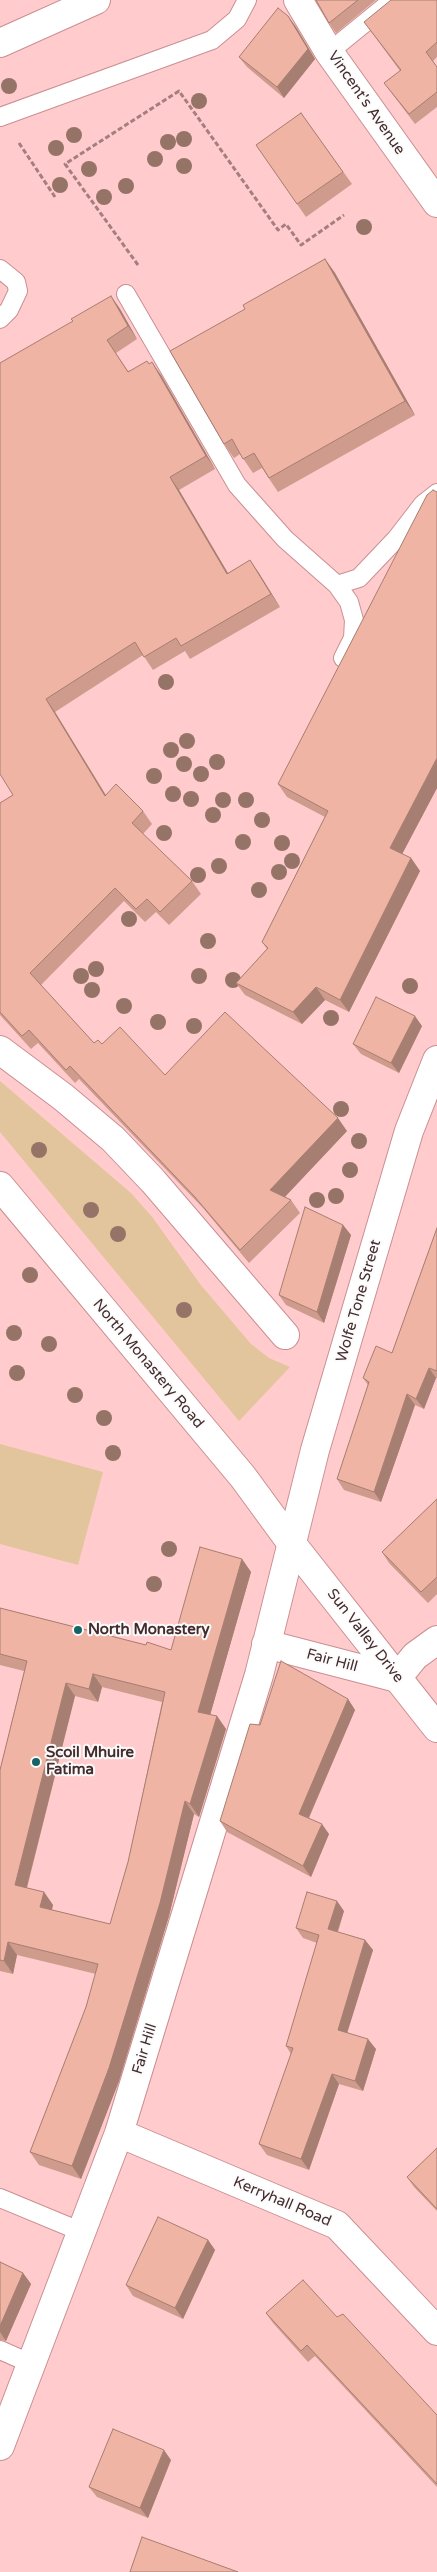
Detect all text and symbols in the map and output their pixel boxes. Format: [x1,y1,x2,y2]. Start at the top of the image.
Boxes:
street label: Vincent's Avenue [324,48,408,158]
street label: Wolfe Tone Street [333,1238,385,1364]
street label: North Monastery Road [89,1296,207,1432]
street label: Sun Valley Drive [323,1586,407,1686]
place label: North Monastery [88,1621,209,1639]
marker: North Monastery [72,1624,84,1636]
street label: Fair Hill [304,1646,360,1676]
place label: Scoil Mhuire Fatima [46,1744,134,1779]
marker: Scoil Mhuire Fatima [30,1756,42,1768]
street label: Fair Hill [129,2021,161,2077]
street label: Kerryhall Road [230,2173,334,2231]

